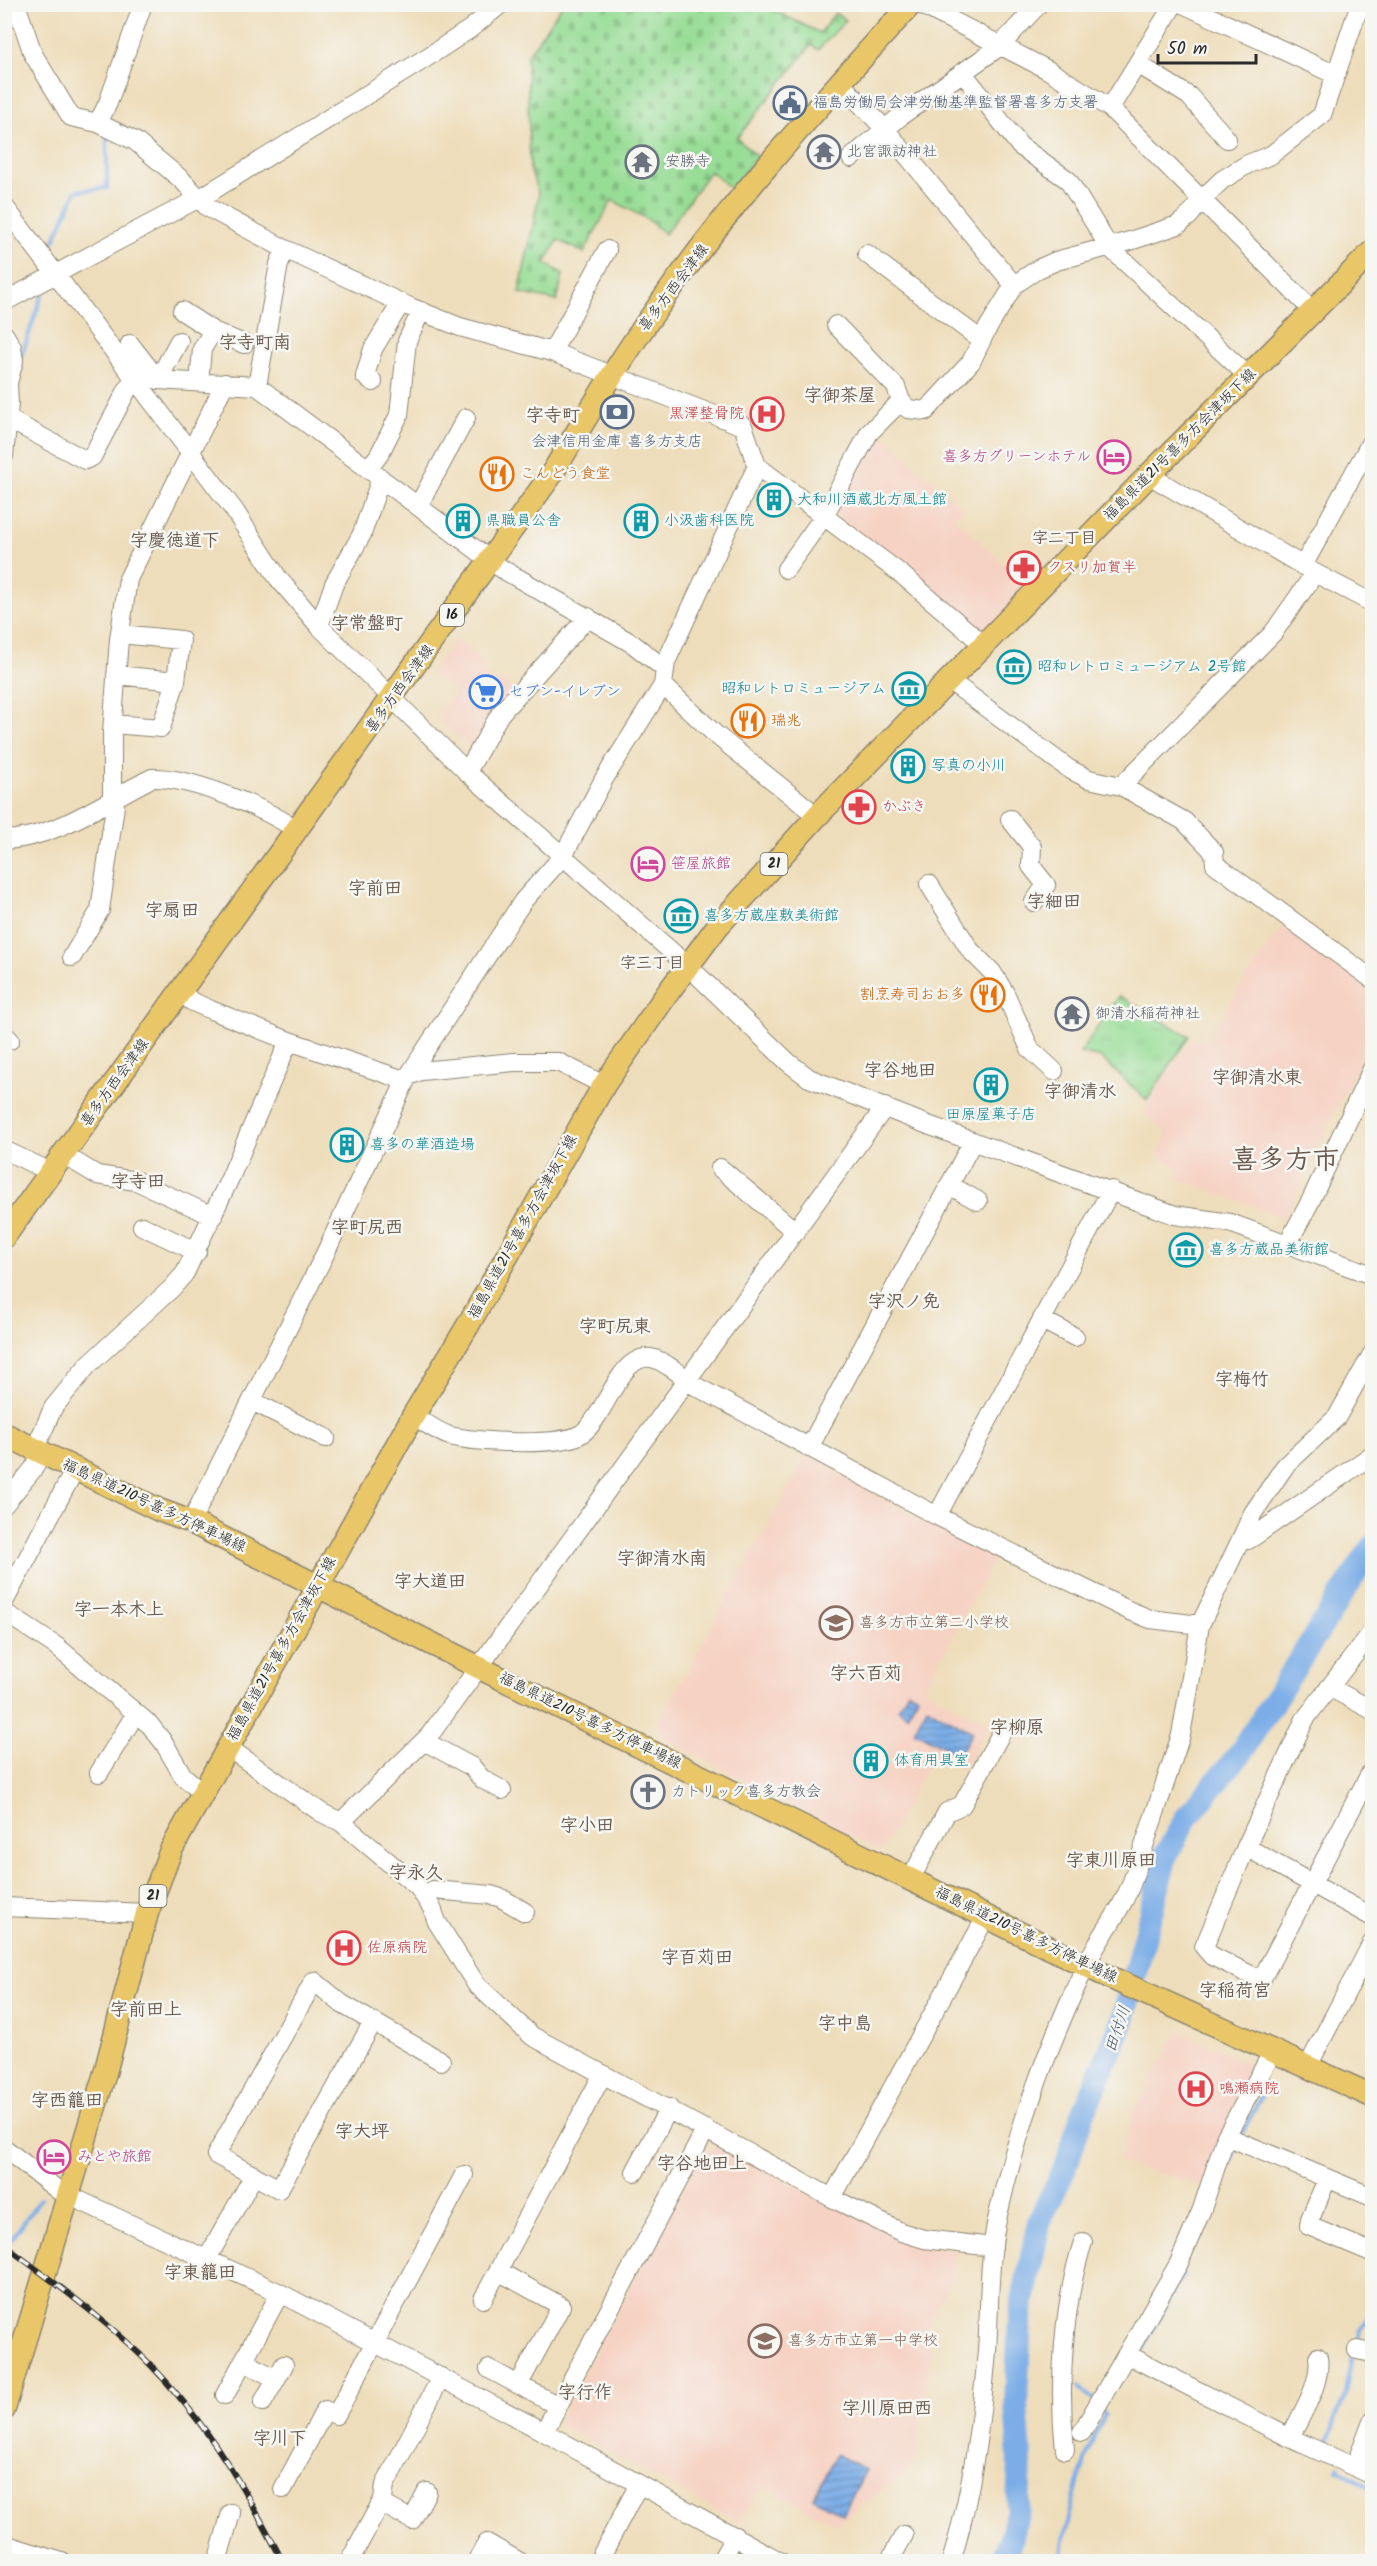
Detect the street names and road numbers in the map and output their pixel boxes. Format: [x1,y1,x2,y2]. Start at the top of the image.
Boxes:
street label: 喜多方西会津線 [633,239,715,337]
street label: 福島県道21号喜多方会津坂下線 [1098,363,1262,527]
road number: 16 [440,604,464,626]
street label: 喜多方西会津線 [359,639,441,739]
road number: 21 [760,853,788,875]
street label: 喜多方西会津線 [74,1033,156,1133]
street label: 福島県道21号喜多方会津坂下線 [462,1130,584,1324]
street label: 福島県道210号喜多方停車場線 [58,1453,250,1559]
street label: 福島県道21号喜多方会津坂下線 [221,1552,343,1746]
street label: 福島県道210号喜多方停車場線 [494,1666,686,1776]
street label: 福島県道210号喜多方停車場線 [930,1880,1122,1990]
road number: 21 [140,1885,166,1907]

